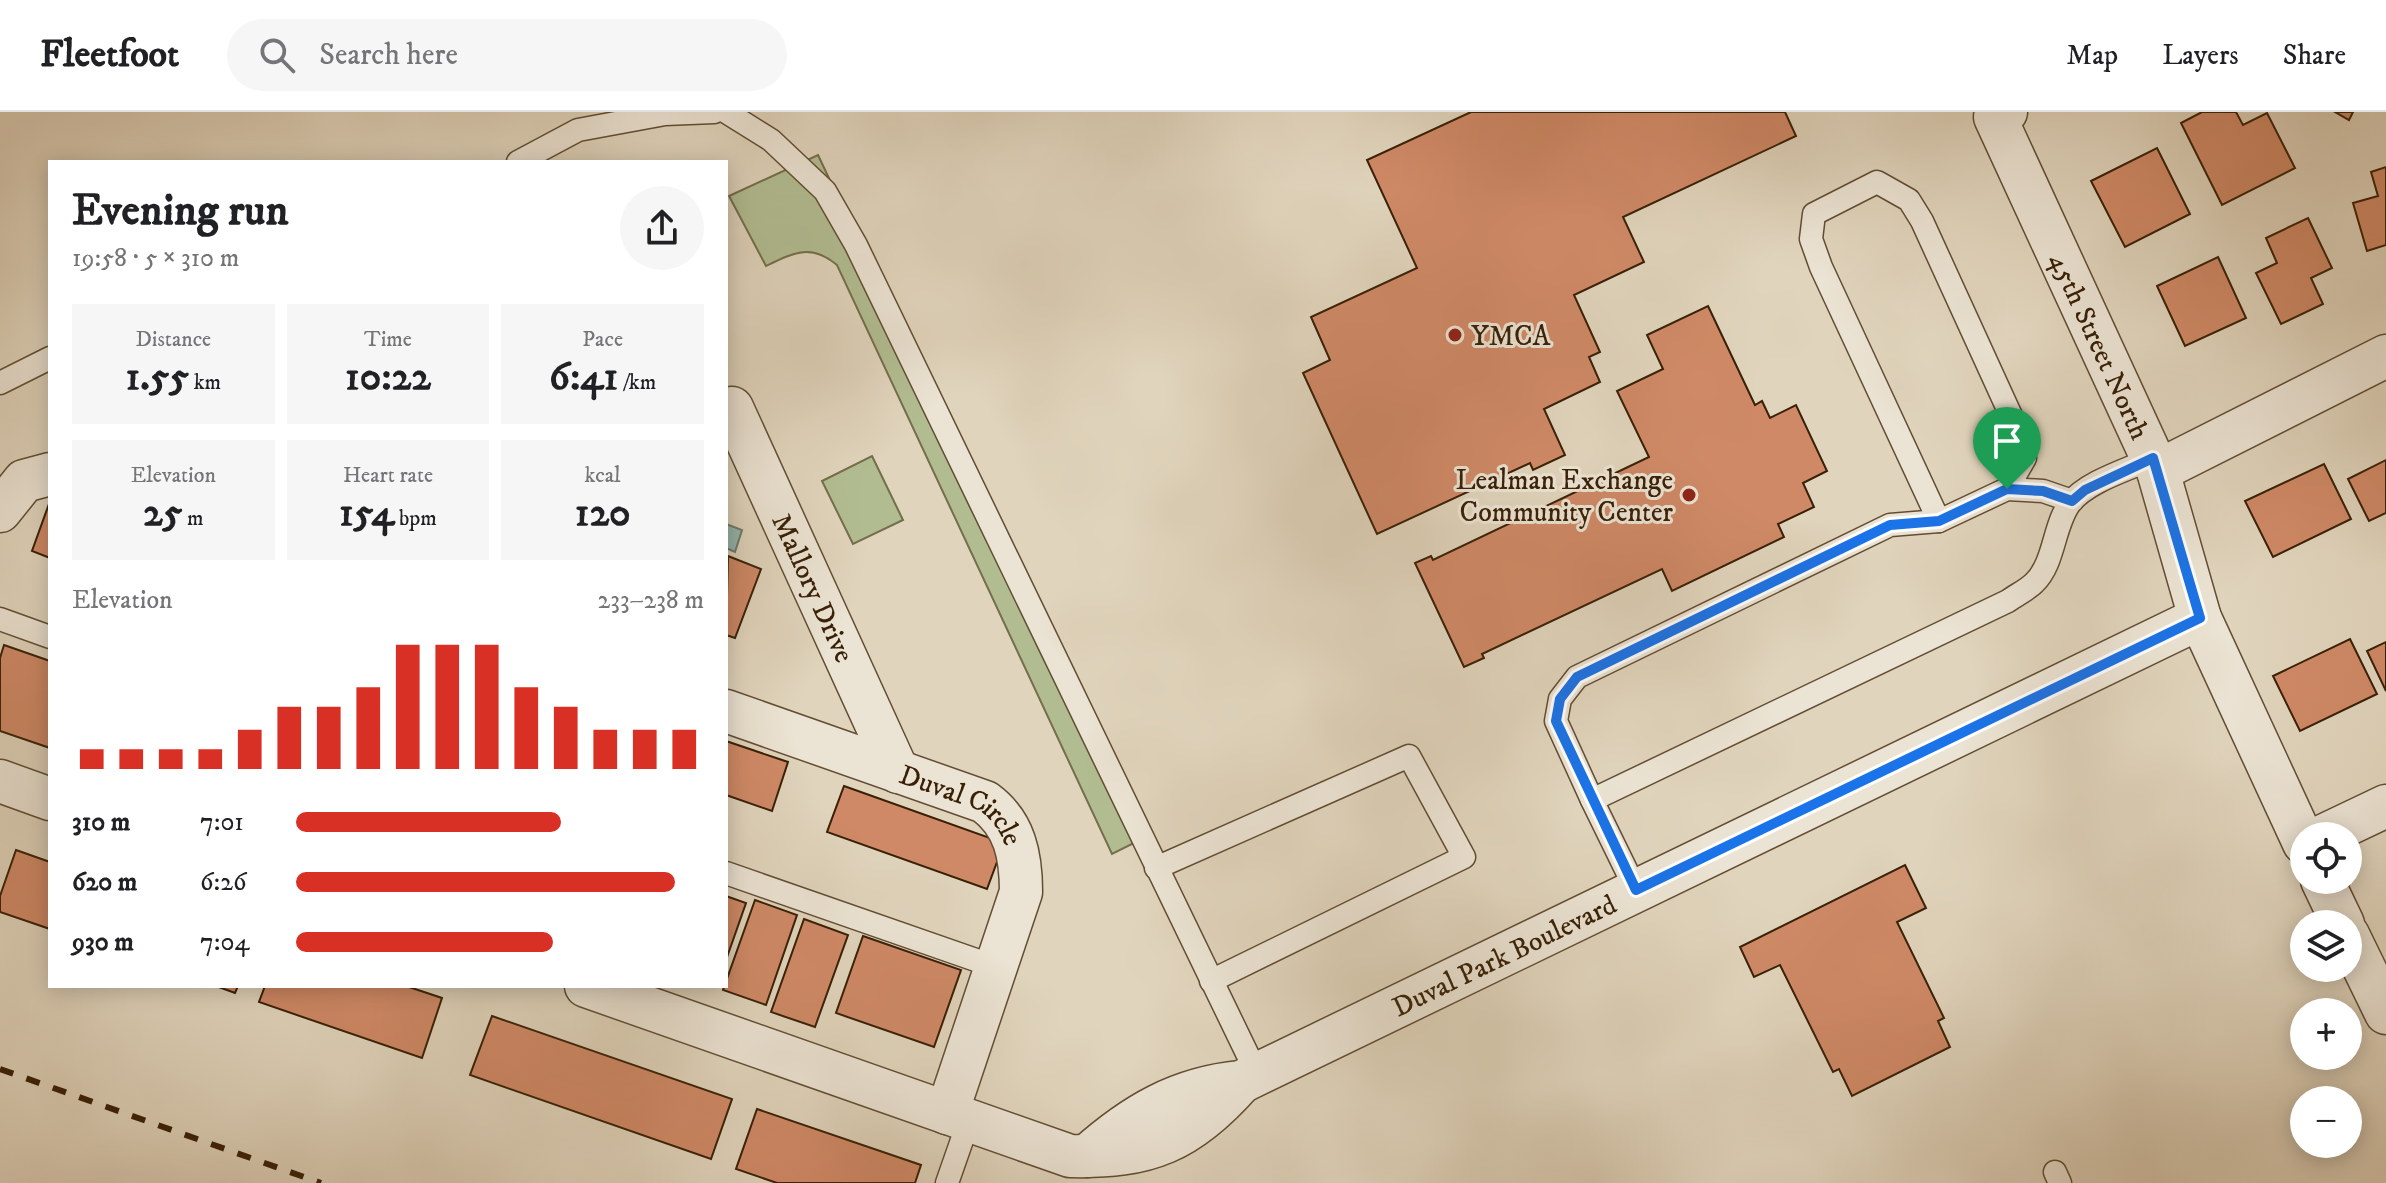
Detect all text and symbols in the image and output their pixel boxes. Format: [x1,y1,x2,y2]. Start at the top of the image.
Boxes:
search box [227,19,787,91]
text: Fleetfoot [40,31,179,79]
icon: search [255,33,299,77]
text: Search here [319,37,458,74]
text: Map [2067,38,2118,73]
text: Layers [2162,38,2239,73]
text: Share [2283,38,2346,73]
text: Evening run [72,184,289,239]
button: share [620,186,704,270]
text: 19:58 · 5 × 310 m [72,242,239,275]
street label: 45th Street North [2041,247,2157,446]
place label: YMCA [1471,319,1552,354]
text: Distance [135,326,211,353]
text: Time [364,326,412,353]
text: Pace [582,326,623,353]
marker: YMCA [1446,326,1464,344]
text: 1.55 [126,353,189,403]
text: 10:22 [345,353,431,403]
text: 6:41 [549,353,618,403]
text: km [189,369,221,396]
text: /km [618,369,656,396]
pin [1973,407,2041,489]
icon: arrive [1985,419,2029,463]
text: Elevation [131,462,216,489]
text: Heart rate [343,462,433,489]
text: kcal [585,462,621,489]
place label: Lealman Exchange Community Center [1455,463,1674,530]
marker: Lealman Exchange Community Center [1680,486,1698,504]
text: 25 [143,489,182,539]
text: 154 [339,489,394,539]
text: 120 [575,489,631,539]
text: m [182,505,204,532]
text: bpm [394,505,437,532]
street label: Mallory Drive [763,508,862,668]
text: Elevation [72,584,173,617]
text: 233–238 m [598,584,704,617]
street label: Duval Circle [895,757,1030,850]
text: 310 m [72,806,130,839]
text: 7:01 [200,806,244,839]
map controls [2290,822,2362,1158]
button: locate [2290,822,2362,894]
text: 620 m [72,866,137,899]
text: 6:26 [200,866,247,899]
street label: Duval Park Boulevard [1387,887,1622,1025]
button: layers [2290,910,2362,982]
text: 930 m [72,926,134,959]
text: 7:04 [200,926,249,959]
button: + [2290,998,2362,1070]
button: − [2290,1086,2362,1158]

